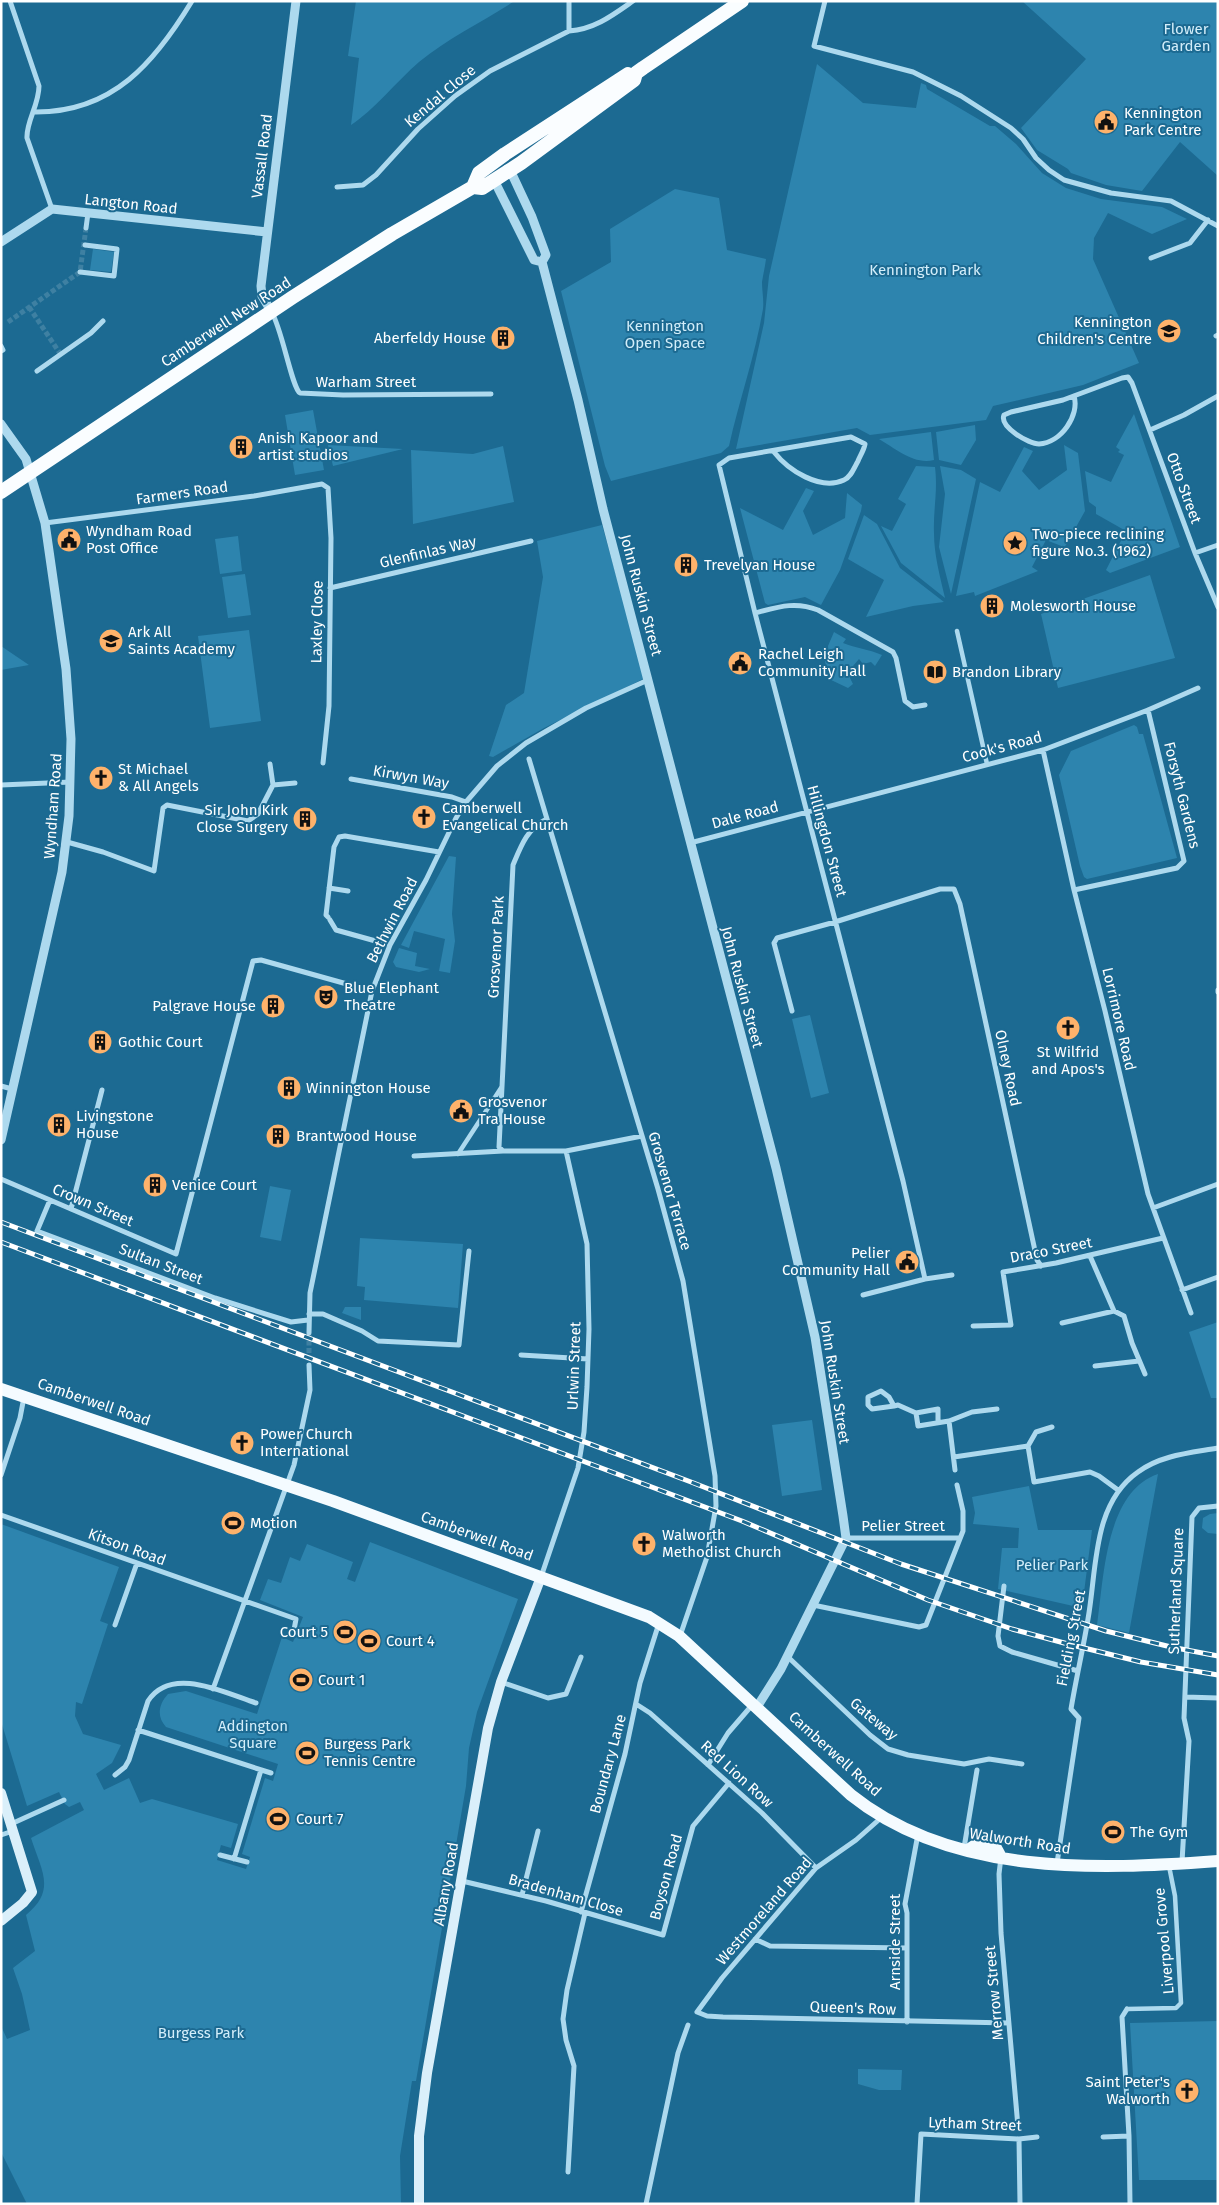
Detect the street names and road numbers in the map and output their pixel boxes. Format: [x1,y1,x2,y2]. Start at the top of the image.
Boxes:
street label: Kendal Close [401,61,479,131]
street label: Vassall Road [248,113,276,199]
street label: Langton Road [84,190,178,218]
street label: Camberwell New Road [158,273,294,371]
street label: Warham Street [316,373,417,391]
street label: Otto Street [1163,450,1205,527]
street label: Farmers Road [135,478,229,508]
street label: Glenfinlas Way [378,532,479,572]
street label: John Ruskin Street [616,532,666,658]
street label: Laxley Close [307,580,327,664]
street label: Cook's Road [960,728,1044,766]
street label: Forsyth Gardens [1160,740,1204,850]
street label: Wyndham Road [40,753,66,859]
street label: Kirwyn Way [372,761,451,793]
street label: Hillingdon Street [803,783,851,899]
street label: Dale Road [710,797,780,833]
street label: Bethwin Road [363,874,421,966]
street label: Grosvenor Park [484,895,508,999]
street label: John Ruskin Street [717,924,767,1050]
street label: Lorrimore Road [1098,966,1140,1072]
street label: Olney Road [991,1028,1025,1108]
street label: Grosvenor Terrace [644,1130,696,1252]
street label: Crown Street [50,1180,137,1230]
street label: Draco Street [1008,1233,1094,1267]
street label: Sultan Street [117,1240,206,1288]
street label: John Ruskin Street [816,1319,854,1446]
street label: Urlwin Street [563,1321,585,1411]
street label: Camberwell Road [35,1374,153,1430]
street label: Camberwell Road [418,1507,536,1565]
street label: Pelier Street [861,1517,945,1535]
street label: Kitson Road [86,1525,168,1569]
street label: Sutherland Square [1165,1527,1187,1655]
street label: Fielding Street [1053,1588,1089,1688]
street label: Gateway [846,1694,902,1745]
street label: Camberwell Road [785,1708,885,1800]
street label: Boundary Lane [586,1712,630,1816]
street label: Red Lion Row [697,1737,777,1811]
street label: Walworth Road [968,1824,1072,1858]
street label: Boyson Road [646,1832,686,1922]
street label: Albany Road [430,1841,462,1927]
street label: Westmoreland Road [712,1853,816,1969]
street label: Bradenham Close [506,1870,626,1920]
street label: Liverpool Grove [1150,1887,1178,1995]
street label: Arnside Street [886,1893,904,1990]
street label: Merrow Street [981,1944,1007,2041]
street label: Queen's Row [809,1997,897,2019]
street label: Lytham Street [928,2113,1023,2135]

